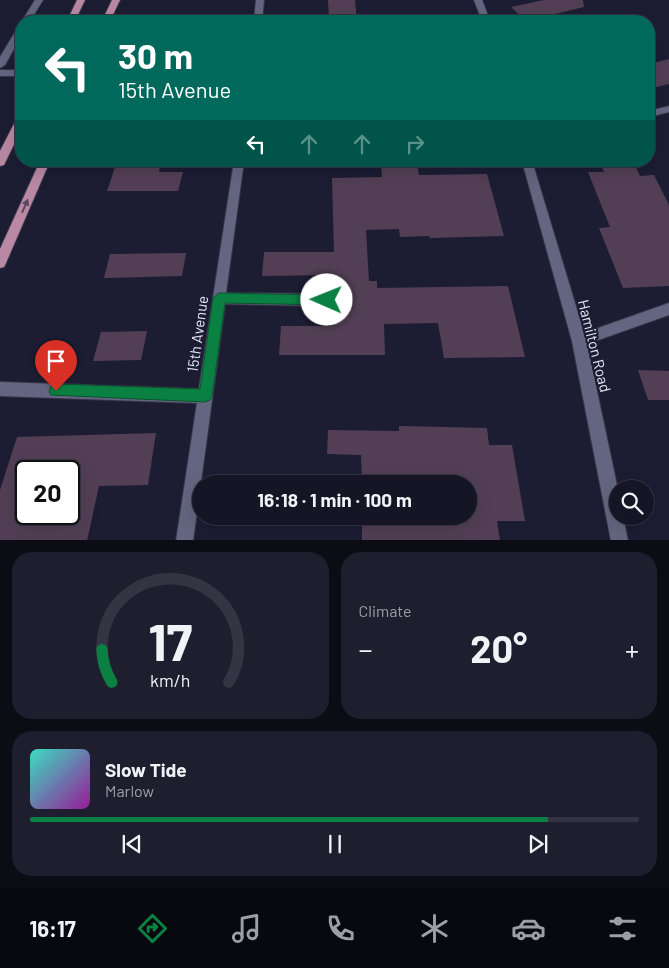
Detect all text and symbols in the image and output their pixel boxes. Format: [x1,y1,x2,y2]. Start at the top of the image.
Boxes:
text: 30 m [118,34,193,76]
icon: left [35,35,100,100]
text: 15th Avenue [118,76,231,102]
icon: left [242,130,270,158]
icon: ahead [295,130,323,158]
icon: ahead [348,130,376,158]
icon: right [401,130,429,158]
one-way arrow [21,199,29,213]
position arrow [300,273,352,325]
street label: 15th Avenue [183,294,211,373]
street label: Hamilton Road [575,298,615,394]
pin [35,340,77,391]
icon: arrive [42,347,70,375]
speed limit sign: 20 [15,460,80,525]
map controls [609,480,654,525]
button: search [609,480,654,525]
text: 16:18 · 1 min · 100 m [257,488,412,511]
text: Climate [359,601,411,620]
text: 17 [148,609,193,671]
text: 20° [470,625,527,671]
text: − [359,632,373,666]
text: + [625,632,639,666]
text: km/h [150,669,190,691]
text: Slow Tide [105,758,187,781]
text: Marlow [105,781,154,800]
icon: previous [118,830,146,858]
icon: pause [321,830,349,858]
icon: next [524,830,552,858]
icon: directions [135,911,170,946]
icon: music [229,911,264,946]
icon: phone [323,911,358,946]
icon: climate [417,911,452,946]
icon: car [511,911,546,946]
icon: filters [605,911,640,946]
text: 16:17 [29,915,76,941]

